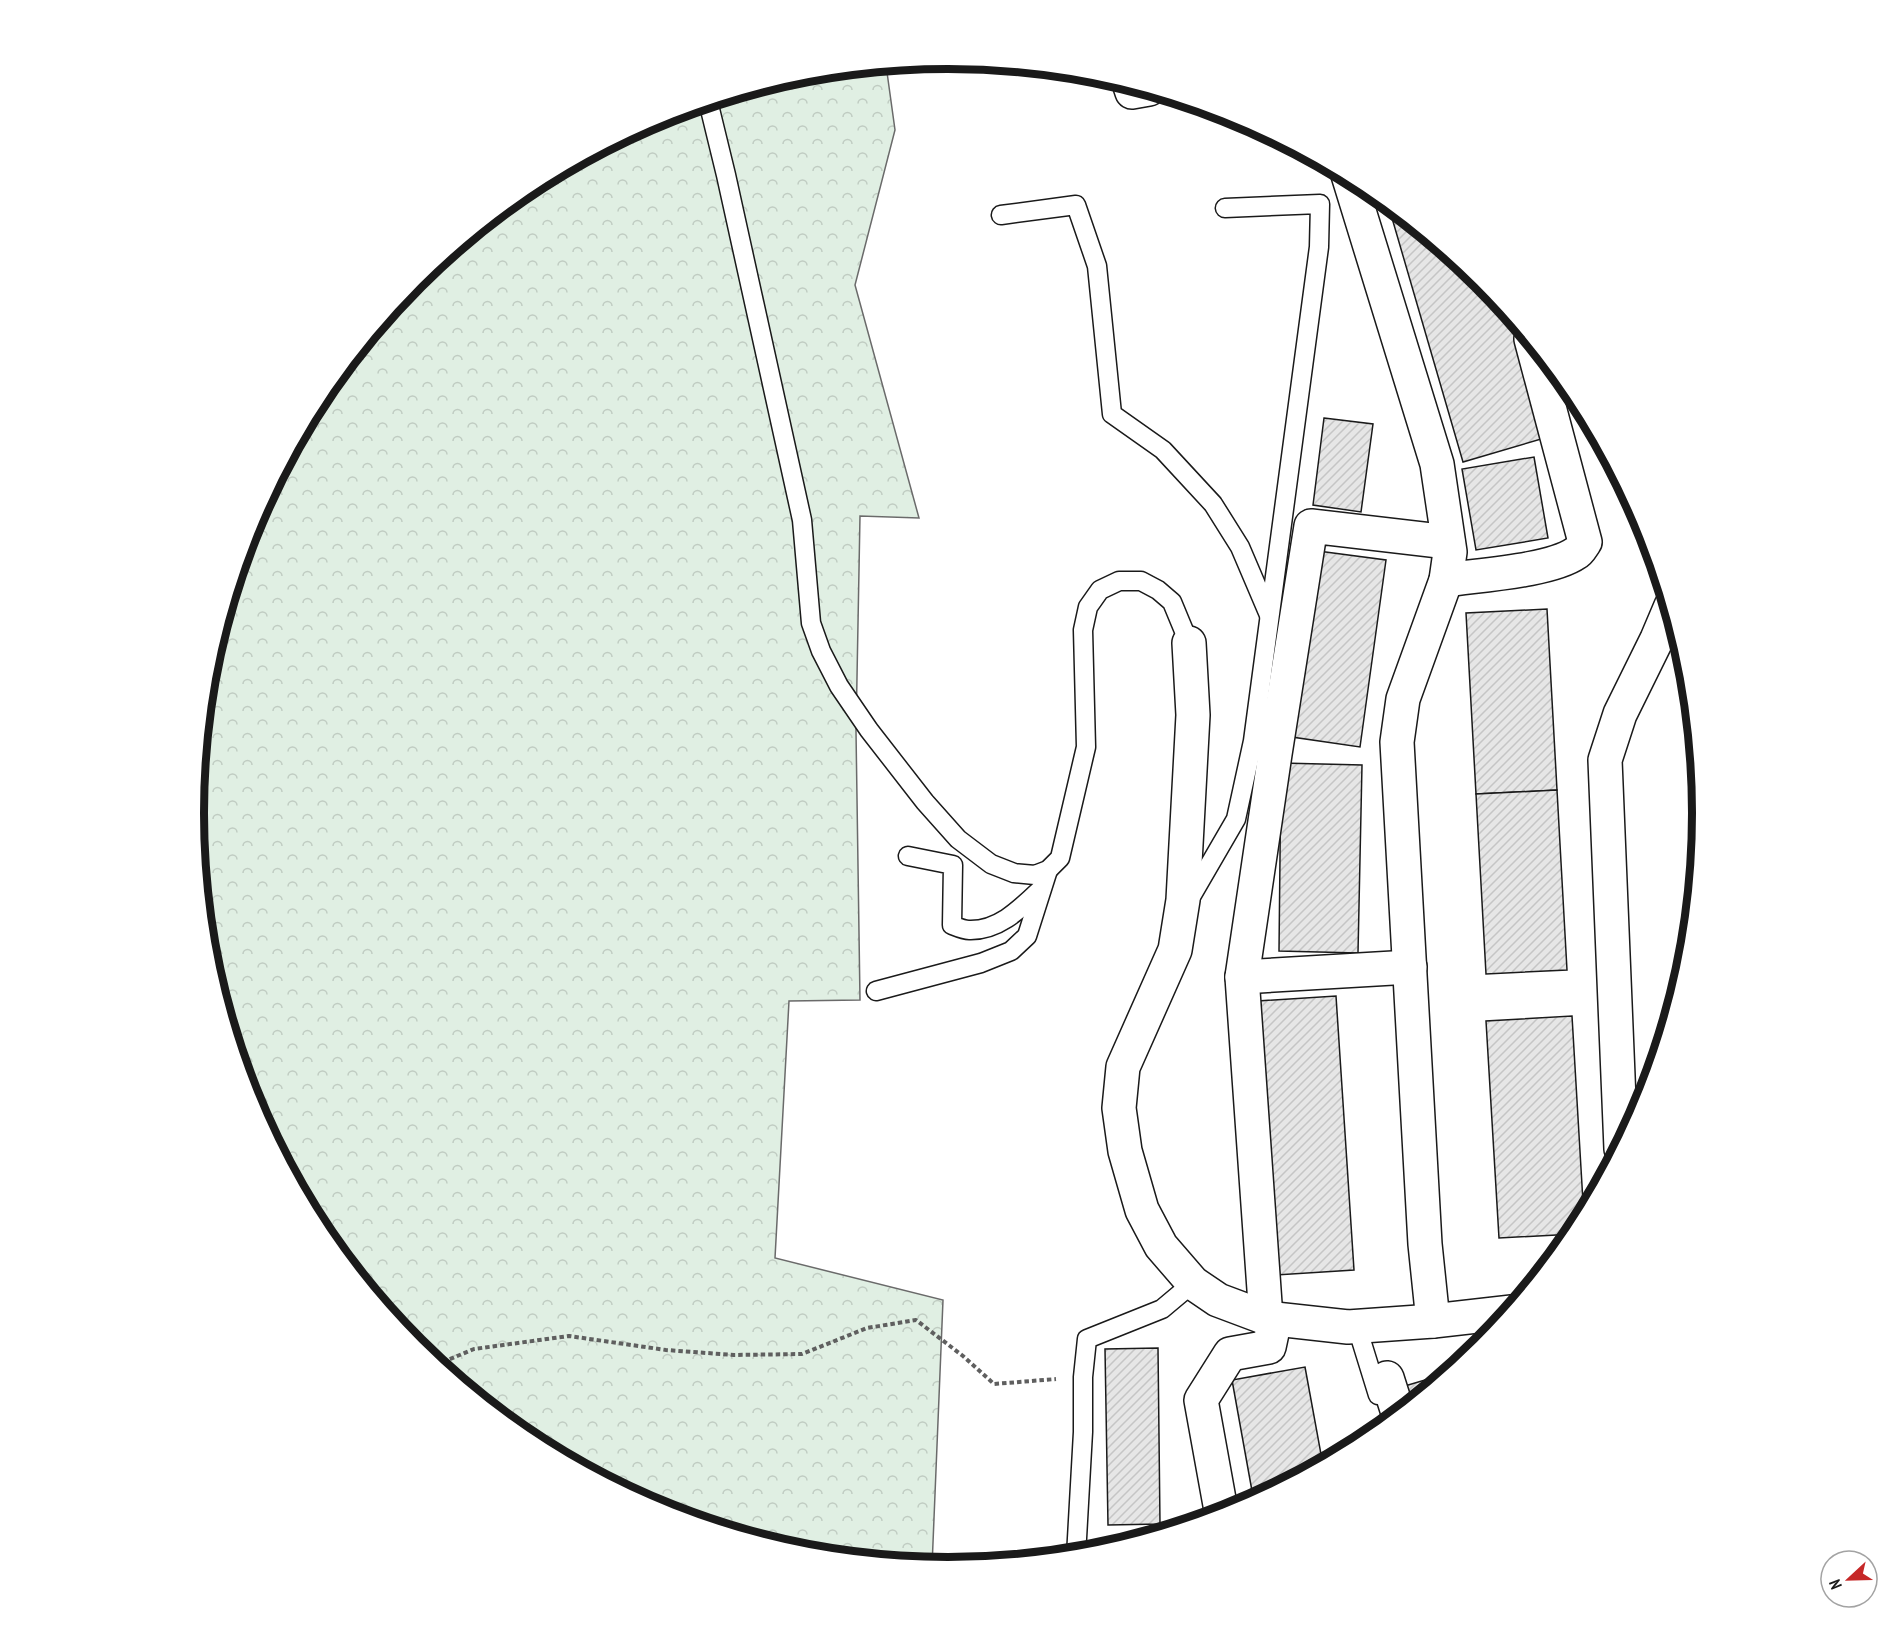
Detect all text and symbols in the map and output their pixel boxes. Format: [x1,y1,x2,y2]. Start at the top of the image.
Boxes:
north arrow [1819,1549,1879,1609]
text: N [1824,1577,1846,1592]

